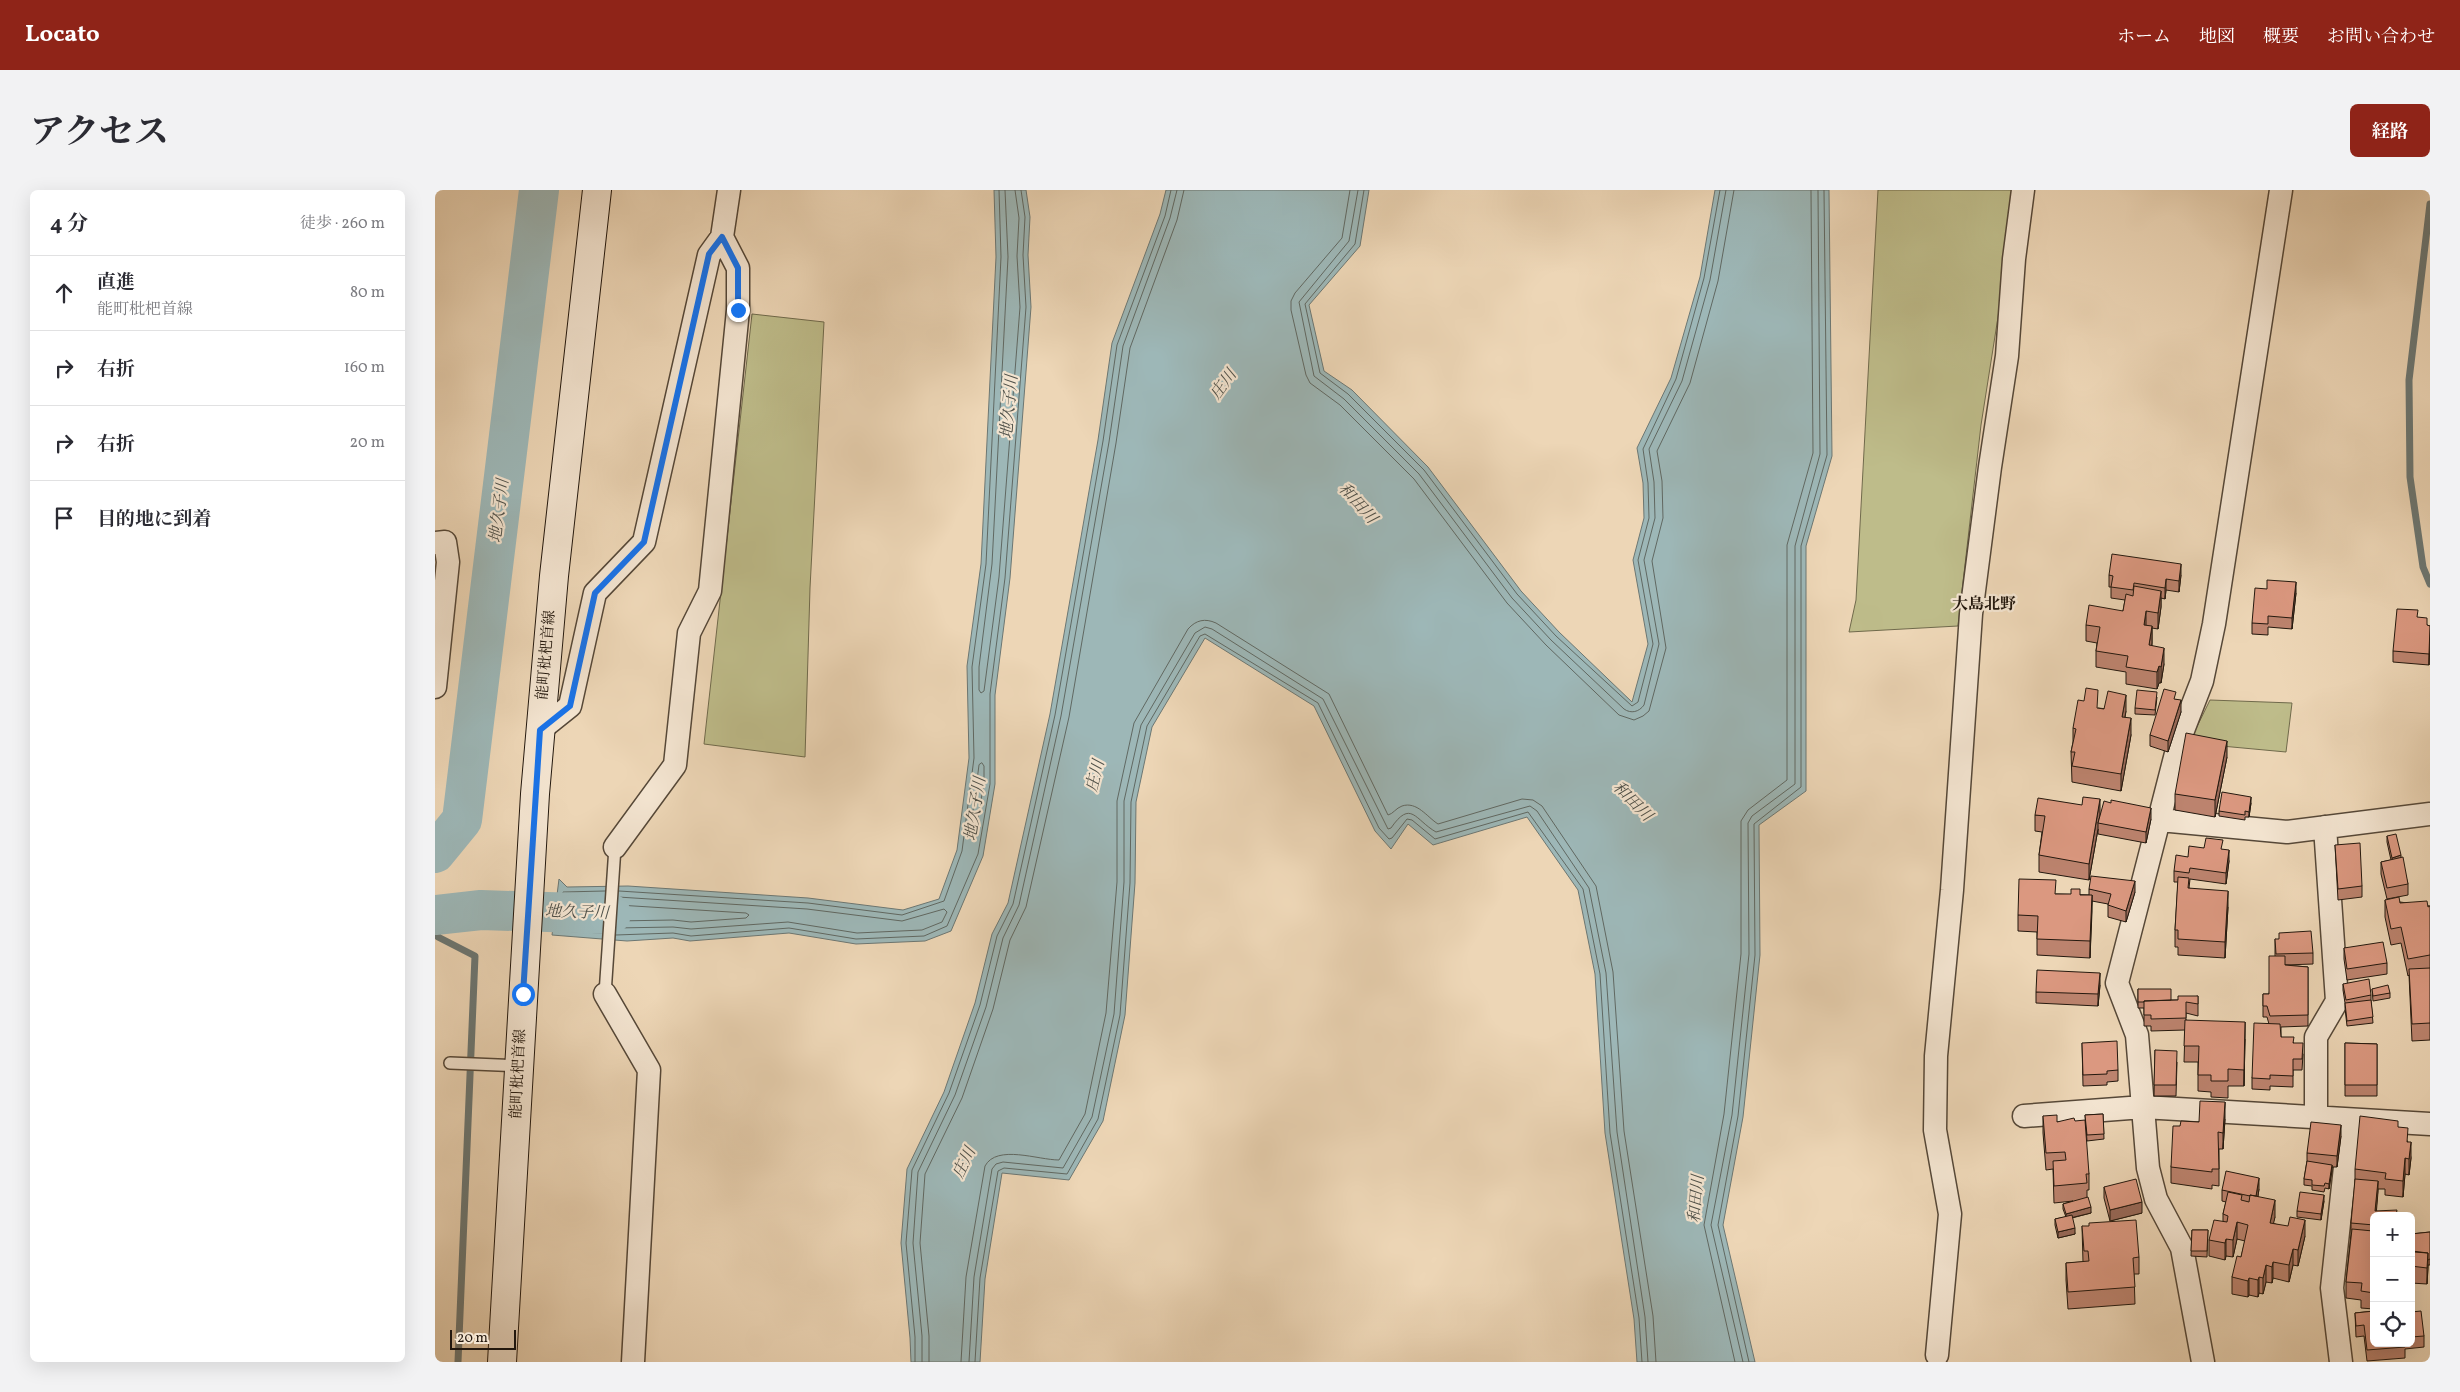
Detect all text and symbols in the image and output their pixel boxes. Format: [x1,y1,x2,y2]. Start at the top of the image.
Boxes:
text: Locato [25,18,100,52]
text: ホーム [2117,25,2171,50]
text: 地図 [2199,25,2235,50]
text: 概要 [2263,25,2299,50]
text: お問い合わせ [2327,25,2435,50]
button: 経路 [2350,104,2430,157]
text: アクセス [30,110,169,158]
text: 4 分 [50,210,88,239]
text: 徒歩 · 260 m [300,213,385,235]
text: 直進 [97,270,135,296]
icon: ahead [50,279,78,307]
text: 80 m [350,282,385,304]
text: 能町枇杷首線 [97,299,193,321]
route end [727,299,750,322]
icon: right [50,354,78,382]
text: 右折 [97,357,135,383]
text: 160 m [344,357,385,379]
water label: 庄川 [1206,364,1243,404]
water label: 地久子川 [996,372,1024,440]
icon: right [50,429,78,457]
text: 右折 [97,432,135,458]
text: 20 m [350,432,385,454]
water label: 地久子川 [485,476,515,544]
water label: 和田川 [1333,479,1383,531]
icon: arrive [50,504,78,532]
text: 目的地に到着 [97,507,211,533]
district label: 大島北野 [1952,594,2016,616]
street label: 能町枇杷首線 [533,609,561,701]
water label: 庄川 [1081,756,1111,794]
water label: 地久子川 [960,774,992,842]
water label: 和田川 [1607,777,1658,828]
water label: 地久子川 [545,901,611,925]
route start [512,983,535,1006]
street label: 能町枇杷首線 [506,1029,532,1119]
water label: 庄川 [948,1142,983,1182]
water label: 和田川 [1684,1172,1710,1224]
map controls [2370,1212,2415,1347]
button: + [2370,1212,2415,1257]
button: − [2370,1257,2415,1302]
button: locate [2370,1302,2415,1347]
scale bar [450,1327,516,1350]
text: 20 m [457,1329,488,1348]

